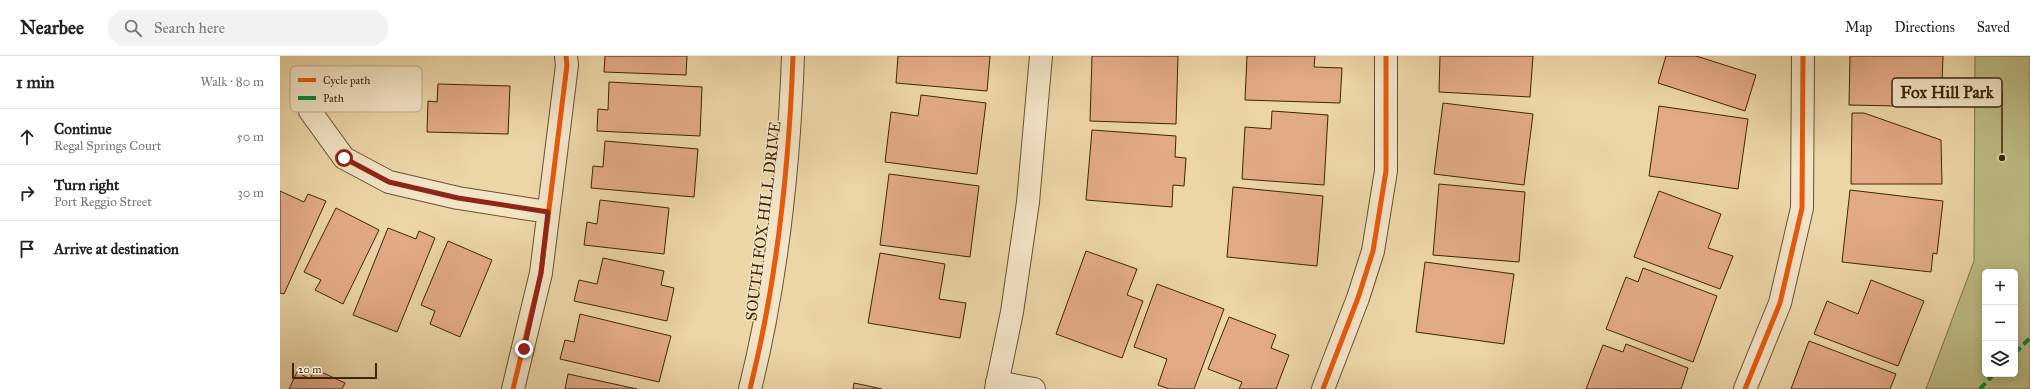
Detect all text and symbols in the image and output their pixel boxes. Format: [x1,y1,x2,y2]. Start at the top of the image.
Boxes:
search box [108,10,388,46]
text: Nearbee [20,16,84,39]
icon: search [122,17,144,39]
text: Search here [154,19,225,37]
text: Map [1845,19,1872,36]
text: Directions [1894,19,1955,36]
text: Saved [1977,19,2010,36]
legend [290,66,422,112]
text: 1 min [16,72,55,93]
text: Walk · 80 m [201,74,264,90]
text: Cycle path [323,74,370,87]
callout: Fox Hill Park [1892,78,2002,107]
text: Fox Hill Park [1900,82,1995,103]
text: Path [323,92,344,105]
text: Continue [54,120,112,138]
street label: SOUTH FOX HILL DRIVE [741,120,785,322]
icon: ahead [16,126,38,148]
text: 50 m [237,129,264,145]
text: Regal Springs Court [54,138,161,154]
route start [335,149,353,167]
text: Turn right [54,176,119,194]
icon: right [16,182,38,204]
text: 30 m [238,185,264,201]
text: Port Reggio Street [54,194,152,210]
icon: arrive [16,238,38,260]
text: Arrive at destination [54,240,179,258]
map controls [1982,269,2018,377]
button: + [1982,269,2018,305]
button: − [1982,305,2018,341]
route end [515,340,533,358]
button: layers [1982,341,2018,377]
scale bar [292,361,377,380]
text: 20 m [298,363,321,376]

